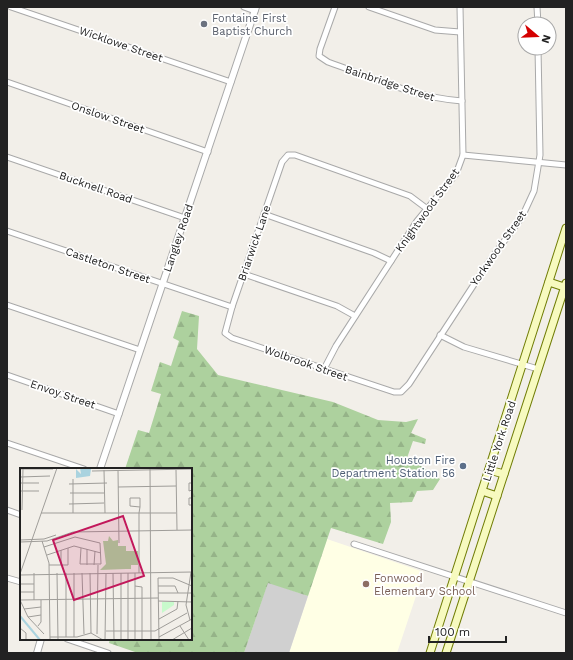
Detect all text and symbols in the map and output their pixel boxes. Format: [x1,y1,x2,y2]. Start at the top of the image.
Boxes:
place label: Fontaine First Baptist Church [212,12,292,38]
north arrow [517,16,557,56]
marker: Fontaine First Baptist Church [199,19,209,29]
street label: Wicklowe Street [77,24,165,65]
text: N [539,33,553,45]
street label: Bainbridge Street [343,63,437,104]
street label: Onslow Street [70,99,146,136]
street label: Knightwood Street [393,166,462,255]
street label: Bucknell Road [58,169,134,206]
street label: Langley Road [161,203,196,274]
street label: Briarwick Lane [235,204,274,283]
street label: Yorkwood Street [468,208,529,288]
street label: Castleton Street [64,245,152,286]
street label: Wolbrook Street [262,343,350,384]
street label: Envoy Street [29,377,98,412]
street label: Little York Road [480,399,519,483]
place label: Houston Fire Department Station 56 [331,454,455,480]
marker: Houston Fire Department Station 56 [458,461,468,471]
inset map [20,468,192,640]
place label: Fonwood Elementary School [374,572,476,598]
marker: Fonwood Elementary School [361,579,371,589]
scale bar [429,618,506,644]
text: 100 m [435,625,470,639]

